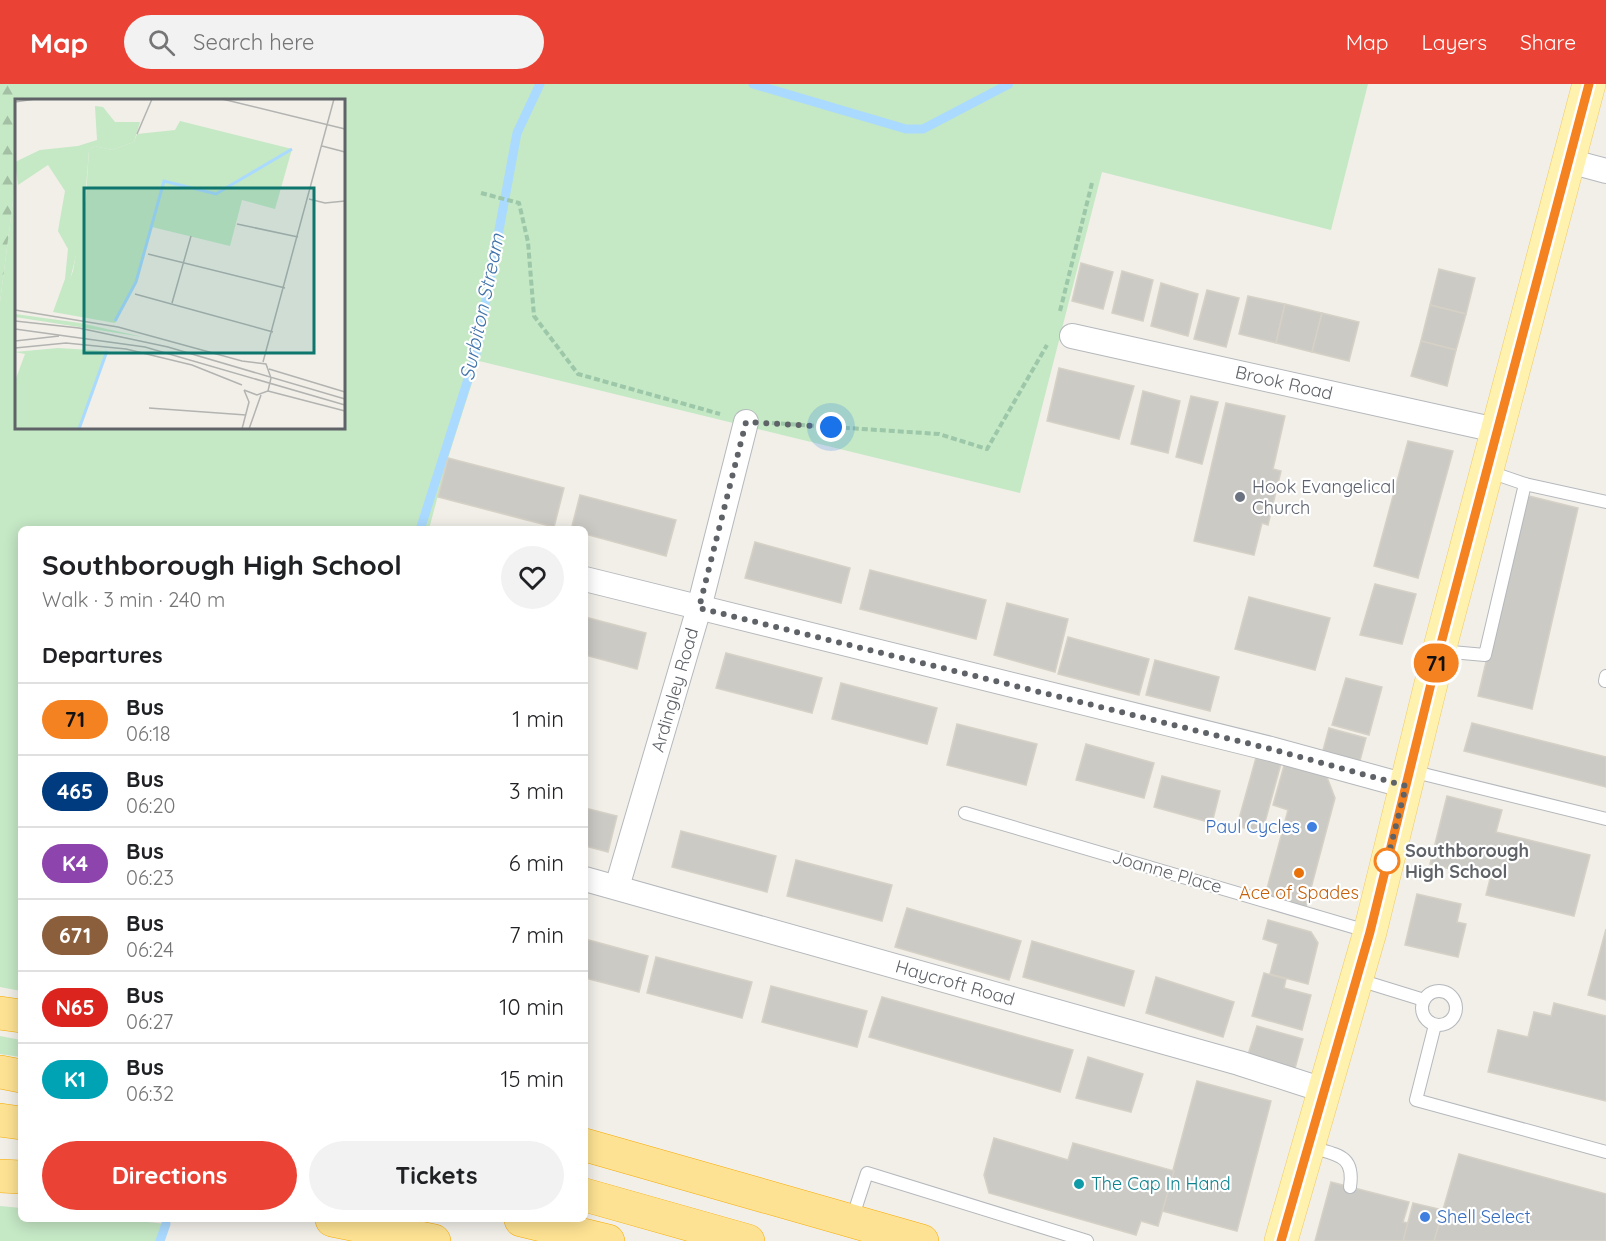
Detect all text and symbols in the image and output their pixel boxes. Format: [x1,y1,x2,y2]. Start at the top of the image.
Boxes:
search box [124,15,544,69]
text: Map [30,25,88,60]
icon: search [145,26,178,59]
text: Search here [193,28,315,56]
text: Map [1346,29,1389,55]
text: Layers [1422,29,1487,55]
text: Share [1520,29,1576,55]
inset map [15,99,345,429]
water label: Surbiton Stream [454,230,509,383]
street label: Brook Road [1233,360,1335,405]
your location [816,412,846,442]
place label: Hook Evangelical Church [1252,475,1395,519]
marker: Hook Evangelical Church [1233,490,1247,504]
button: heart [501,546,564,609]
text: Southborough High School [42,547,402,582]
text: Walk · 3 min · 240 m [42,587,225,612]
street label: Ardingley Road [646,625,703,755]
text: Departures [42,641,163,669]
line badge: 71 [1409,644,1463,682]
text: 71 [1426,650,1446,676]
text: Bus [126,693,164,721]
text: 1 min [512,705,564,733]
text: 71 [65,706,85,732]
text: 06:18 [126,721,171,746]
text: Bus [126,765,164,793]
text: 3 min [509,777,564,805]
text: 465 [57,778,93,804]
text: 06:20 [126,793,175,818]
place label: Paul Cycles [1206,815,1300,838]
marker: Paul Cycles [1305,820,1319,834]
text: Bus [126,837,164,865]
place label: Southborough High School [1405,839,1529,883]
street label: Joanne Place [1110,845,1225,898]
marker: Southborough High School [1374,848,1400,874]
text: 6 min [509,849,564,877]
text: K4 [62,850,88,876]
text: 06:23 [126,865,174,890]
marker: Ace of Spades [1292,866,1306,880]
place label: Ace of Spades [1239,881,1359,904]
text: Bus [126,909,164,937]
text: 7 min [509,921,564,949]
text: 671 [59,922,91,948]
text: 06:24 [126,937,174,962]
street label: Haycroft Road [893,955,1017,1011]
text: Bus [126,981,164,1009]
text: 10 min [499,993,564,1021]
text: N65 [55,994,95,1020]
text: 06:27 [126,1009,173,1034]
text: Bus [126,1053,164,1081]
text: 15 min [500,1065,564,1093]
text: K1 [64,1066,86,1092]
text: 06:32 [126,1081,174,1106]
button: Directions [42,1141,297,1210]
button: Tickets [309,1141,564,1210]
place label: The Cap In Hand [1091,1172,1231,1195]
marker: The Cap In Hand [1072,1177,1086,1191]
place label: Shell Select [1437,1205,1531,1228]
marker: Shell Select [1418,1210,1432,1224]

